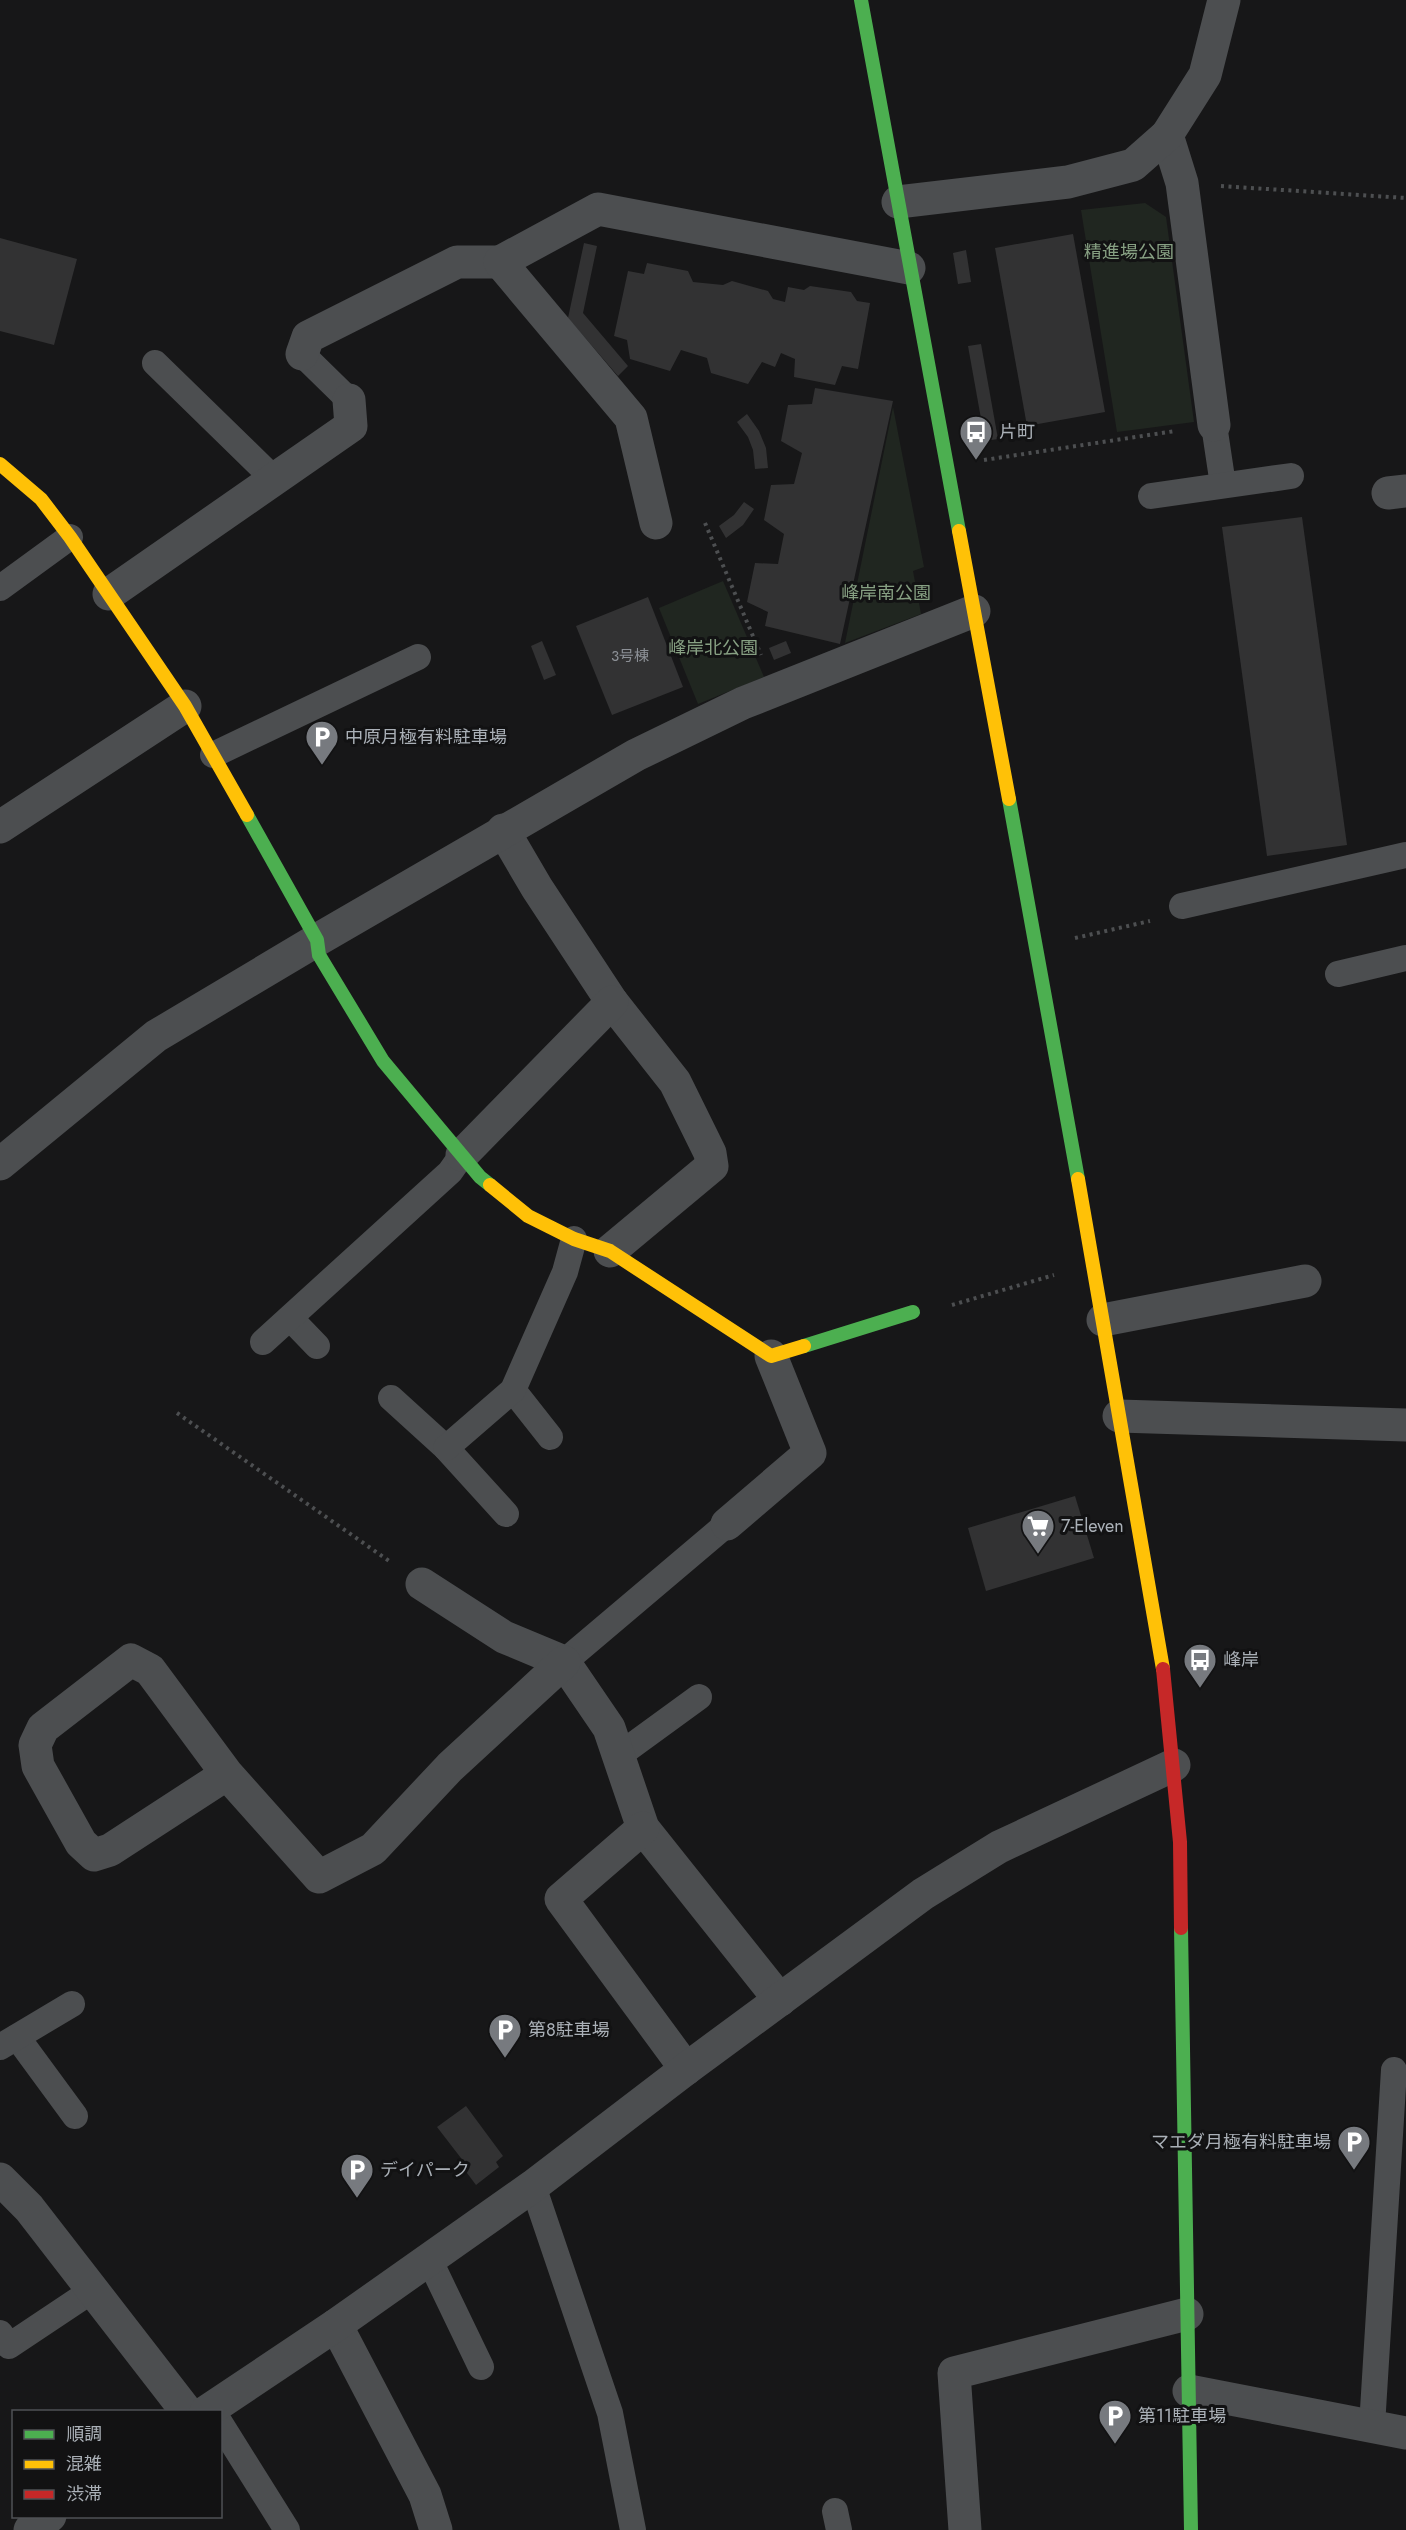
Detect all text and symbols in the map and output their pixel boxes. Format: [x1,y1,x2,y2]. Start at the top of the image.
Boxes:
park label: 精進場公園 [1084,239,1174,265]
bus stop icon: 片町 [958,414,994,461]
place label: 片町 [999,419,1035,445]
park label: 峰岸南公園 [841,580,931,606]
park label: 峰岸北公園 [668,635,758,661]
house number: 3号棟 [611,645,649,667]
parking icon: 中原月極有料駐車場 [304,719,340,766]
place label: 中原月極有料駐車場 [345,724,507,750]
supermarket icon: 7-Eleven [1020,1508,1056,1555]
place label: 7-Eleven [1061,1513,1124,1539]
bus stop icon: 峰岸 [1182,1642,1218,1689]
place label: 峰岸 [1223,1647,1259,1673]
parking icon: 第8駐車場 [487,2012,523,2059]
place label: 第8駐車場 [528,2017,610,2043]
parking icon: マエダ月極有料駐車場 [1336,2124,1372,2171]
place label: マエダ月極有料駐車場 [1151,2129,1331,2155]
parking icon: デイパーク [339,2152,375,2199]
place label: デイパーク [380,2157,470,2183]
parking icon: 第11駐車場 [1097,2398,1133,2445]
place label: 第11駐車場 [1138,2403,1226,2429]
legend [12,2410,222,2518]
text: 順調 [66,2421,102,2447]
text: 混雑 [66,2451,102,2477]
text: 渋滞 [66,2481,102,2507]

